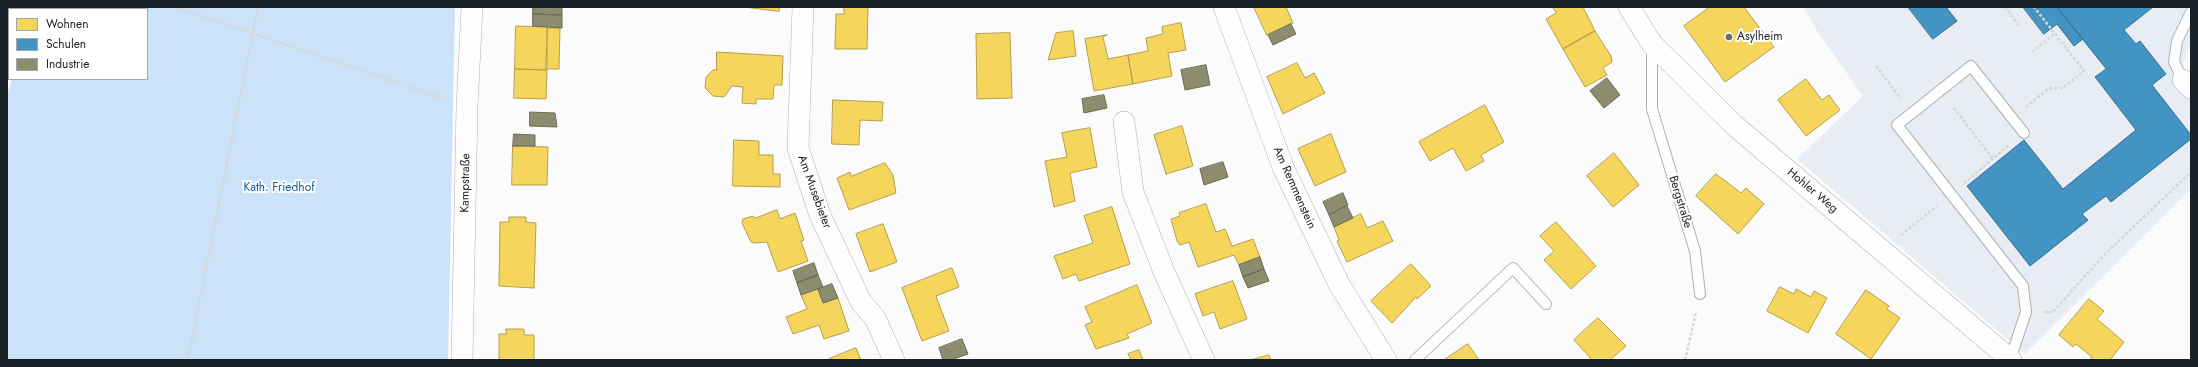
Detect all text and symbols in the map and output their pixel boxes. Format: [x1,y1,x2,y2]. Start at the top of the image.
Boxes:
legend [8,8,148,80]
text: Wohnen [46,15,89,33]
place label: Asylheim [1737,30,1783,44]
marker: Asylheim [1724,32,1734,42]
text: Schulen [46,35,86,53]
text: Industrie [46,55,90,73]
street label: Am Remmenstein [1269,145,1319,231]
street label: Kampstraße [458,153,474,213]
street label: Am Musebieter [794,153,834,231]
street label: Hohler Weg [1784,166,1840,216]
street label: Bergstraße [1665,174,1695,230]
park label: Kath. Friedhof [243,181,315,195]

